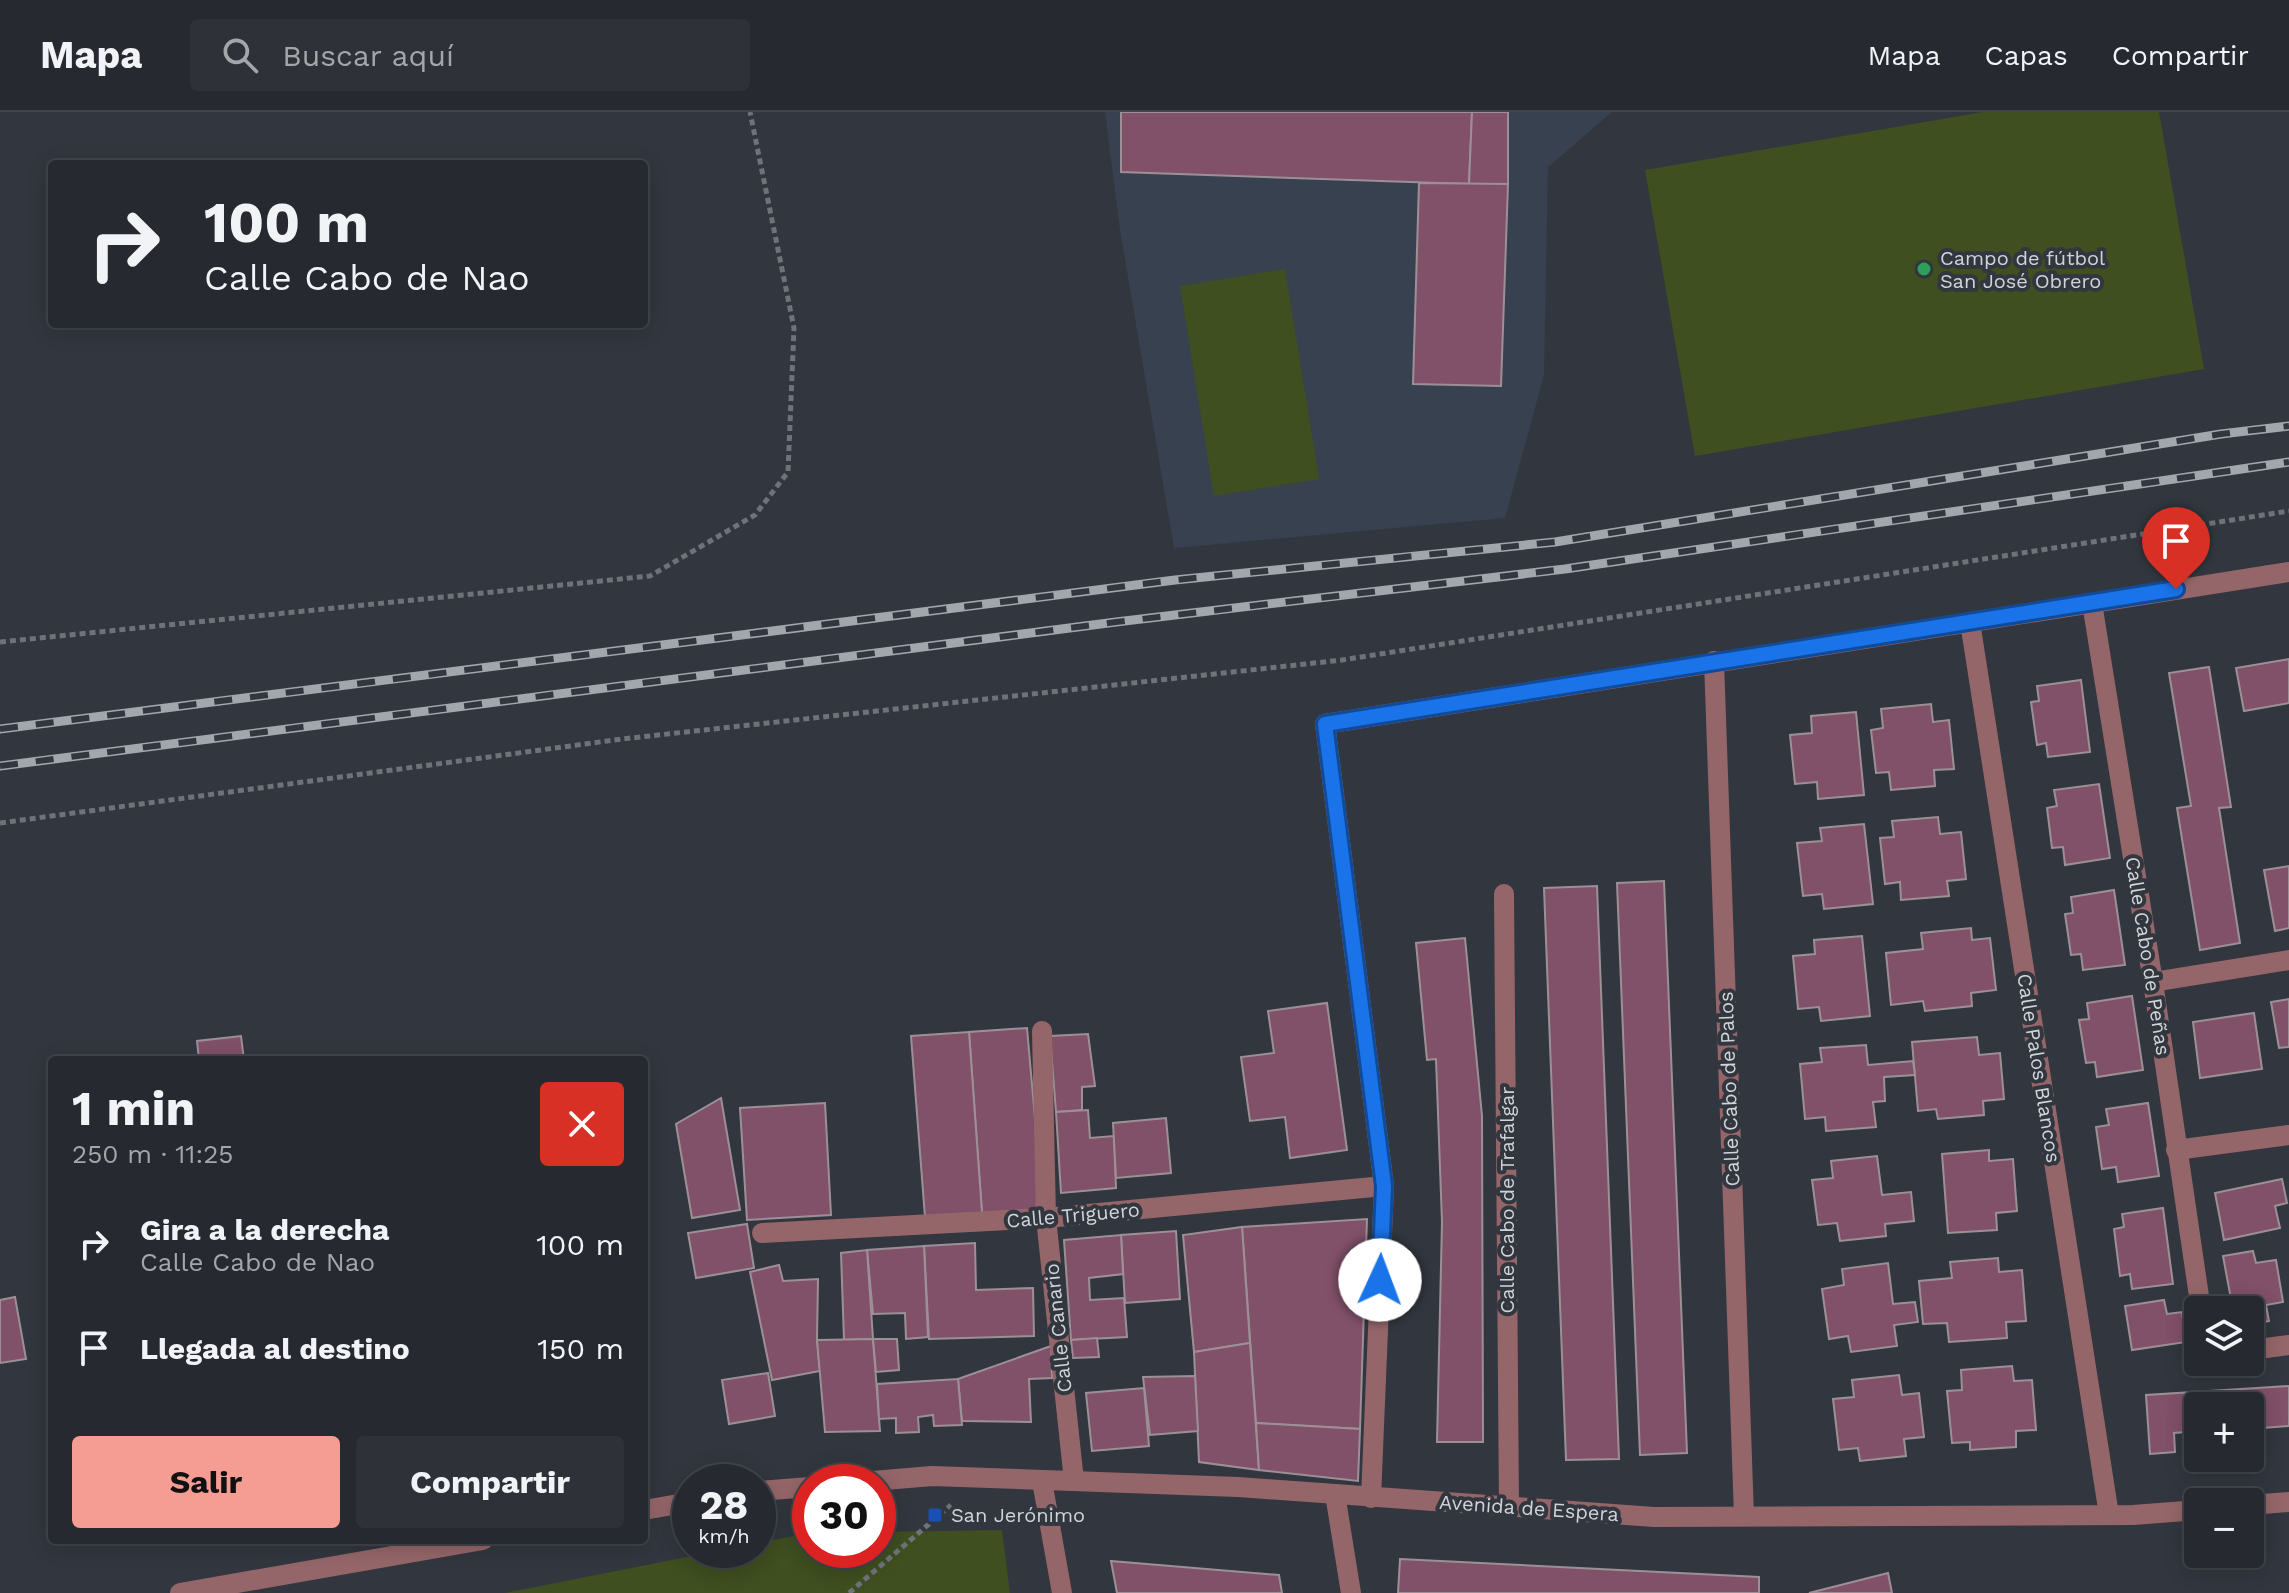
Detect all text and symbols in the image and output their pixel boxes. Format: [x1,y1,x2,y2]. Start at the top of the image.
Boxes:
search box [190,19,750,91]
text: Mapa [40,33,142,77]
icon: search [218,33,262,77]
text: Buscar aquí [282,38,454,73]
text: Mapa [1867,39,1940,72]
text: Capas [1984,39,2068,72]
text: Compartir [2112,39,2249,72]
text: 100 m [204,190,369,256]
icon: right [72,192,176,296]
place label: Campo de fútbol San José Obrero [1940,246,2105,293]
text: Calle Cabo de Nao [204,257,529,299]
marker: Campo de fútbol San José Obrero [1915,260,1933,278]
pin [2142,507,2210,589]
icon: arrive [2154,519,2198,563]
street label: Calle Cabo de Peñas [2120,855,2176,1057]
street label: Calle Palos Blancos [2012,972,2066,1164]
street label: Calle Cabo de Palos [1714,991,1744,1187]
text: 1 min [72,1080,195,1137]
button: close [540,1082,624,1166]
street label: Calle Cabo de Trafalgar [1495,1086,1519,1314]
text: 250 m · 11:25 [72,1139,233,1169]
street label: Calle Triguero [1005,1197,1141,1233]
text: Gira a la derecha [140,1212,389,1247]
icon: right [72,1222,116,1266]
text: 100 m [536,1227,624,1262]
position arrow [1338,1238,1422,1322]
text: Calle Cabo de Nao [140,1247,375,1277]
street label: Calle Canario [1039,1262,1077,1394]
map controls [2184,1296,2264,1568]
button: layers [2184,1296,2264,1376]
icon: arrive [72,1326,116,1370]
text: Llegada al destino [140,1331,410,1366]
text: 150 m [537,1331,624,1366]
button: + [2184,1392,2264,1472]
button: Salir [72,1436,340,1528]
button: Compartir [356,1436,624,1528]
speed limit sign: 30 [792,1464,896,1568]
text: 28 [700,1482,748,1529]
button: − [2184,1488,2264,1568]
street label: Avenida de Espera [1438,1490,1620,1526]
place label: San Jerónimo [951,1503,1085,1527]
marker: San Jerónimo [926,1506,944,1524]
text: km/h [698,1524,750,1548]

